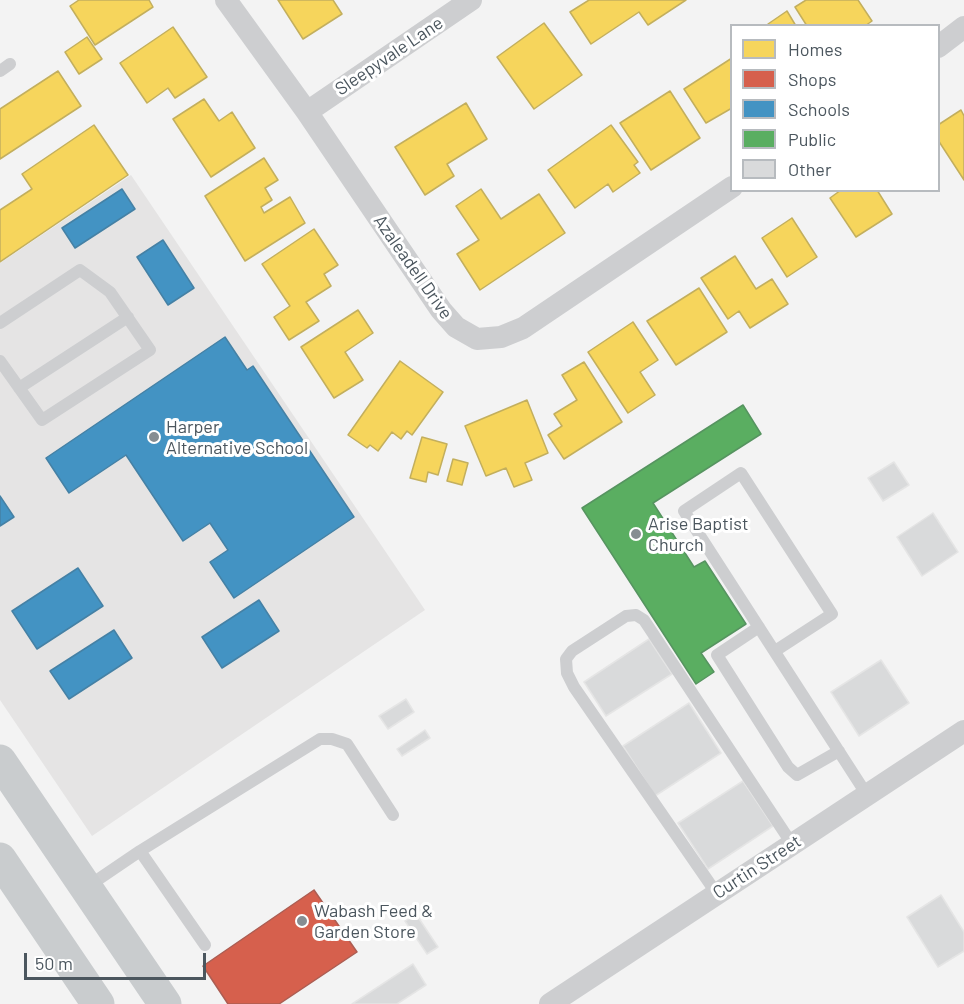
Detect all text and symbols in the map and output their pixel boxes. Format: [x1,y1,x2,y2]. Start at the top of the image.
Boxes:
street label: Sleepyvale Lane [331,12,447,100]
legend [730,24,940,192]
text: Homes [788,38,842,60]
text: Shops [788,68,837,90]
text: Schools [788,98,850,120]
text: Public [788,128,836,150]
text: Other [788,158,831,180]
street label: Azaleadell Drive [369,211,457,323]
place label: Harper Alternative School [166,416,308,458]
marker: Harper Alternative School [147,430,161,444]
place label: Arise Baptist Church [648,513,749,556]
marker: Arise Baptist Church [629,527,643,541]
street label: Curtin Street [709,830,805,904]
place label: Wabash Feed & Garden Store [314,900,433,942]
marker: Wabash Feed & Garden Store [295,914,309,928]
scale bar [27,941,208,979]
text: 50 m [35,952,73,974]

